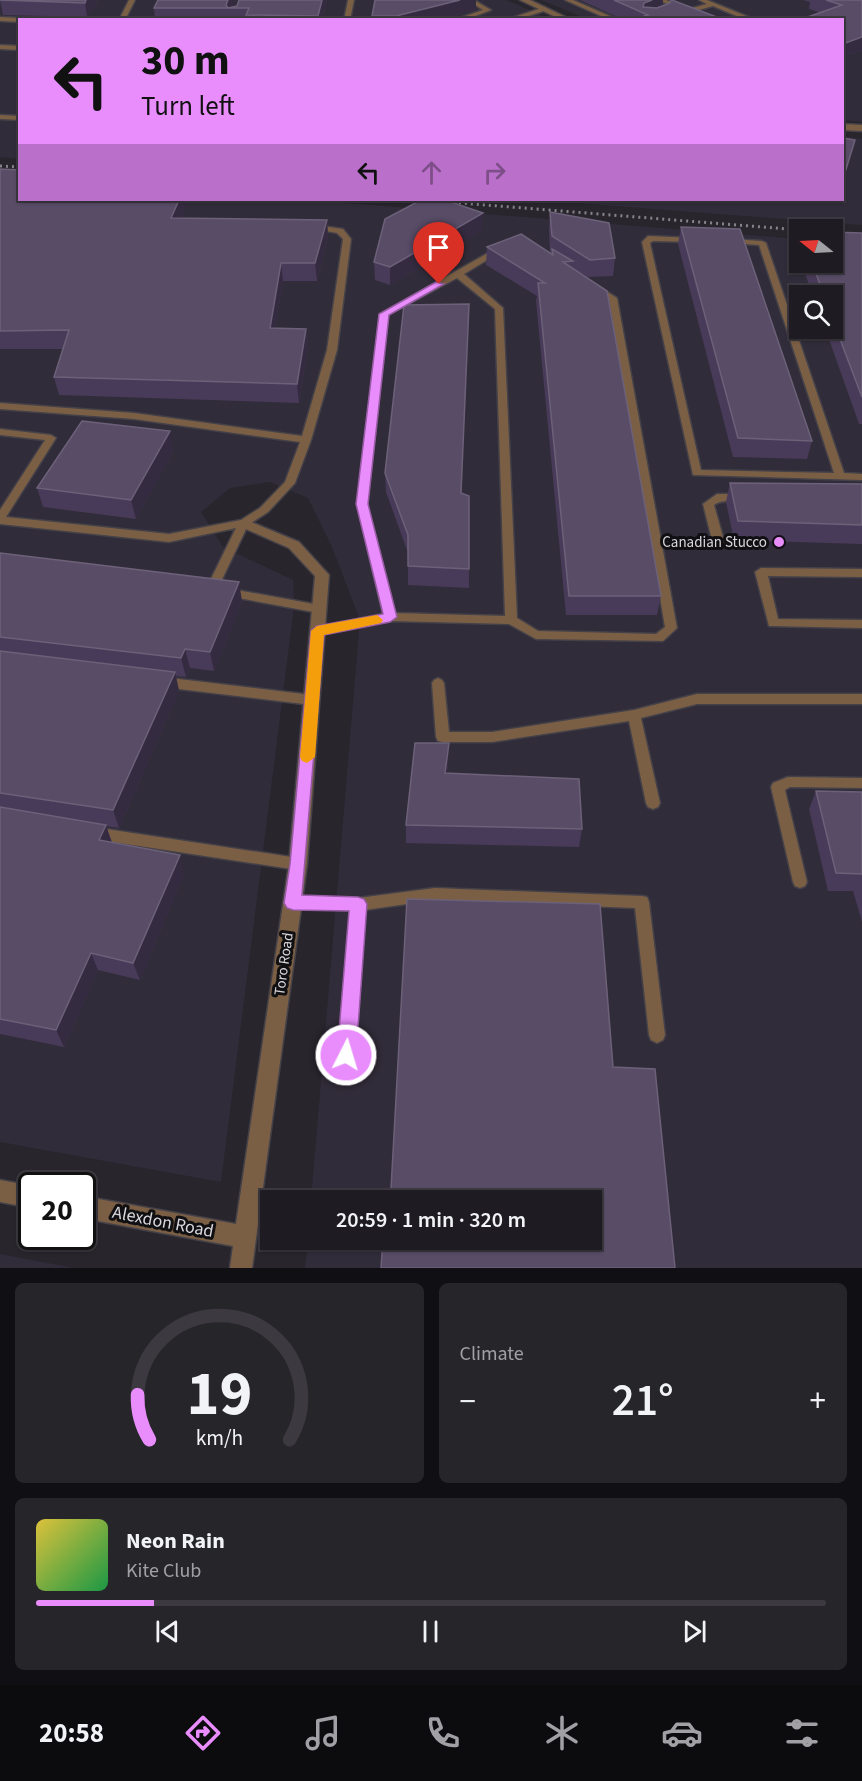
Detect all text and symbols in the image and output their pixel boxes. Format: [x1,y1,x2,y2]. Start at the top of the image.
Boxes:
text: 30 m [141,31,230,91]
icon: left [42,42,120,120]
text: Turn left [141,87,235,126]
icon: left [352,156,385,189]
icon: ahead [415,156,448,189]
icon: right [478,156,511,189]
north arrow [789,219,843,273]
map controls [789,219,843,339]
pin [413,222,464,284]
icon: arrive [422,231,455,264]
button: search [789,285,843,339]
place label: Canadian Stucco [662,532,767,553]
marker: Canadian Stucco [772,535,786,549]
street label: Toro Road [269,931,299,997]
position arrow [314,1023,378,1087]
speed limit sign: 20 [18,1172,96,1250]
street label: Alexdon Road [110,1200,216,1244]
text: 20:59 · 1 min · 320 m [336,1204,526,1236]
text: Climate [460,1340,524,1368]
text: 19 [186,1350,252,1439]
text: 21° [612,1369,674,1433]
text: − [460,1378,476,1425]
text: + [810,1378,826,1425]
text: km/h [195,1423,243,1454]
text: Neon Rain [126,1525,225,1557]
text: Kite Club [126,1557,201,1585]
icon: previous [151,1615,184,1648]
icon: pause [414,1615,447,1648]
icon: next [678,1615,711,1648]
icon: directions [182,1712,224,1754]
icon: music [302,1712,344,1754]
icon: phone [422,1712,464,1754]
icon: climate [541,1712,583,1754]
icon: car [661,1712,703,1754]
icon: filters [781,1712,823,1754]
text: 20:58 [39,1714,104,1753]

